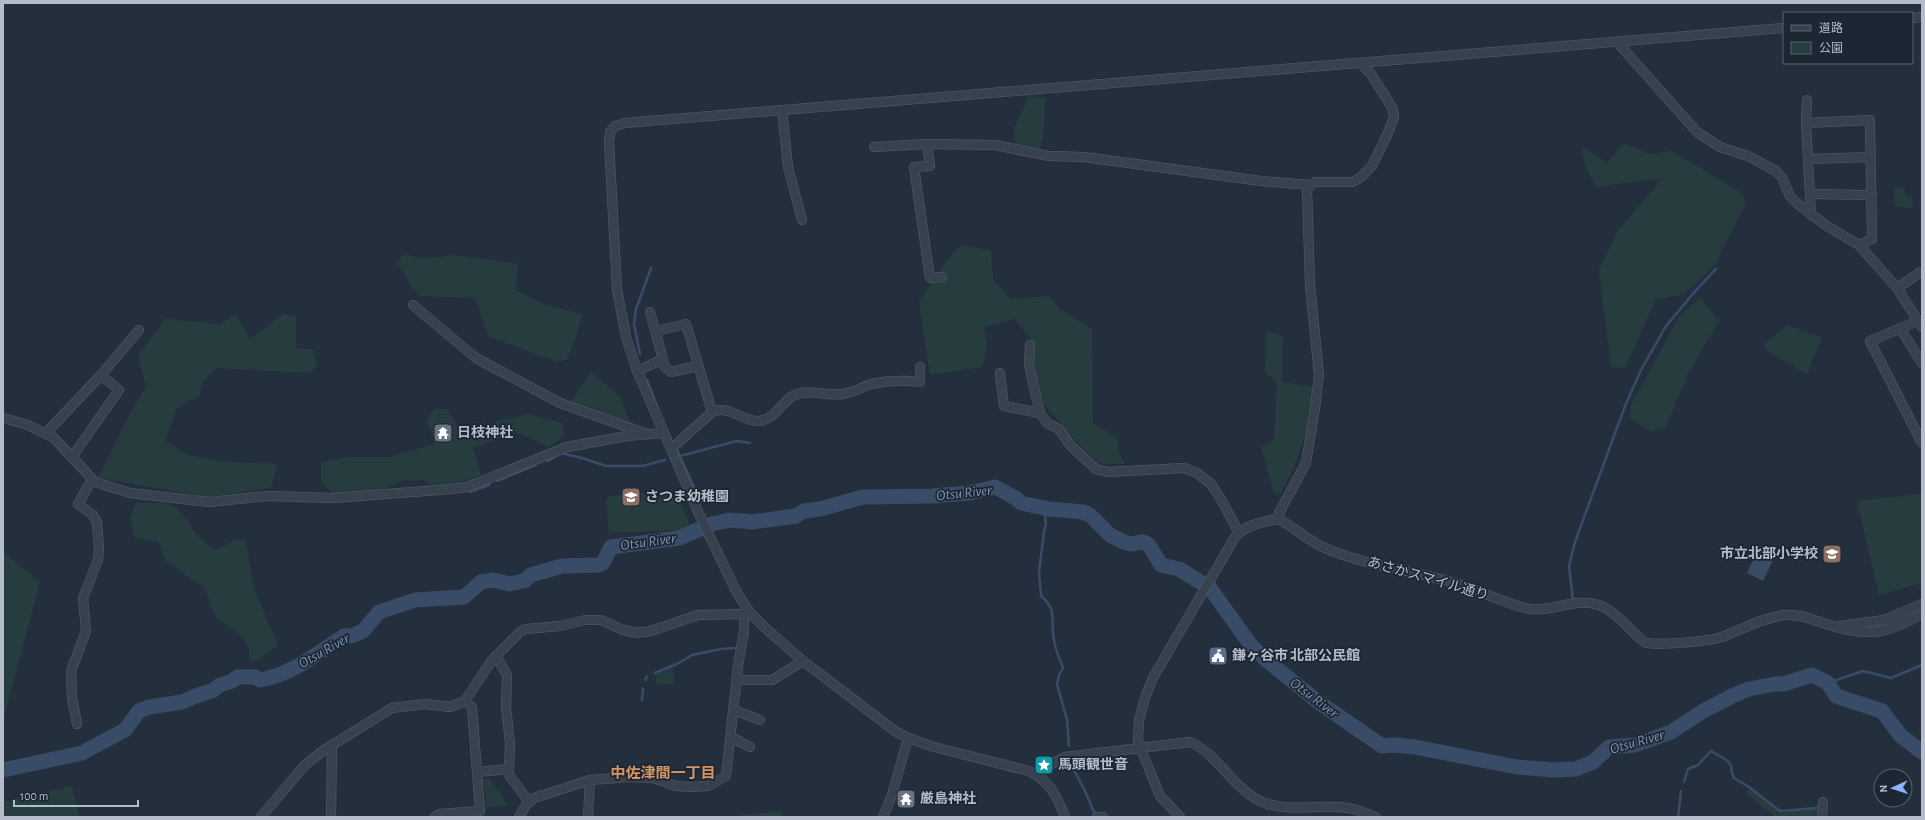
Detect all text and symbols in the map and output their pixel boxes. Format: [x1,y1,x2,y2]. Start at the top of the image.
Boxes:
legend [1783,12,1913,64]
text: 道路 [1819,21,1843,34]
text: 公園 [1819,42,1843,54]
temple icon: 日枝神社 [432,422,454,444]
place label: 日枝神社 [457,424,513,440]
water label: Otsu River [935,483,994,503]
school or university icon: さつま幼稚園 [620,486,642,508]
place label: さつま幼稚園 [645,488,729,504]
water label: Otsu River [619,531,678,553]
school or university icon: 市立北部小学校 [1821,543,1843,565]
place label: 市立北部小学校 [1720,546,1818,561]
street label: あさかスマイル通り [1366,554,1491,603]
water label: Otsu River [296,630,353,671]
public building icon: 鎌ヶ谷市 北部公民館 [1207,645,1229,667]
place label: 鎌ヶ谷市 北部公民館 [1232,648,1360,663]
water label: Otsu River [1287,675,1342,721]
water label: Otsu River [1608,727,1667,757]
place icon: 馬頭観世音 [1033,754,1055,776]
place label: 馬頭観世音 [1058,757,1128,772]
district label: 中佐津間一丁目 [610,765,716,781]
north arrow [1873,768,1913,808]
scale bar [14,782,138,808]
text: N [1878,784,1889,793]
temple icon: 厳島神社 [895,788,917,810]
text: 100 m [20,790,48,802]
place label: 厳島神社 [920,790,976,806]

